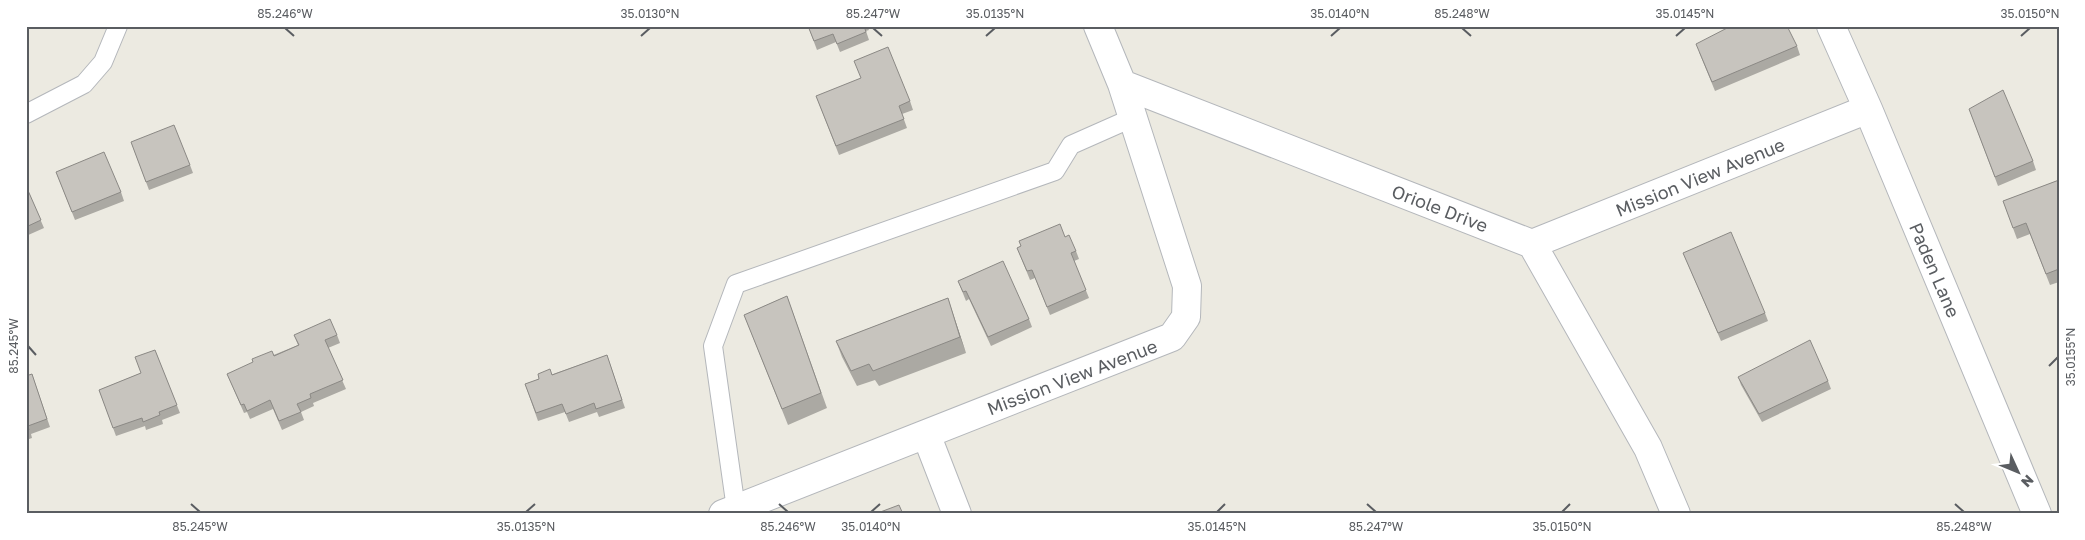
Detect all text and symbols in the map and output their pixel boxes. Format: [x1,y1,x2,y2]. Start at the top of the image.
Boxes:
text: 85.246°W [257,6,313,21]
text: 35.0130°N [620,6,680,21]
text: 85.247°W [846,6,901,21]
text: 35.0135°N [966,6,1024,21]
text: 35.0140°N [1310,6,1370,21]
text: 85.248°W [1434,6,1490,21]
text: 35.0145°N [1656,6,1714,21]
text: 35.0150°N [2000,6,2060,21]
street label: Mission View Avenue [1612,133,1788,221]
street label: Oriole Drive [1389,180,1491,236]
street label: Paden Lane [1905,219,1965,321]
text: 85.245°W [6,318,21,374]
text: 35.0155°N [2063,328,2078,386]
street label: Mission View Avenue [984,334,1160,420]
north arrow [1992,448,2042,498]
text: N [2018,472,2038,491]
text: 85.245°W [172,519,228,534]
text: 35.0135°N [497,519,555,534]
text: 85.246°W [760,519,816,534]
text: 35.0140°N [841,519,901,534]
text: 35.0145°N [1188,519,1246,534]
text: 85.247°W [1349,519,1404,534]
text: 35.0150°N [1532,519,1592,534]
text: 85.248°W [1936,519,1992,534]

